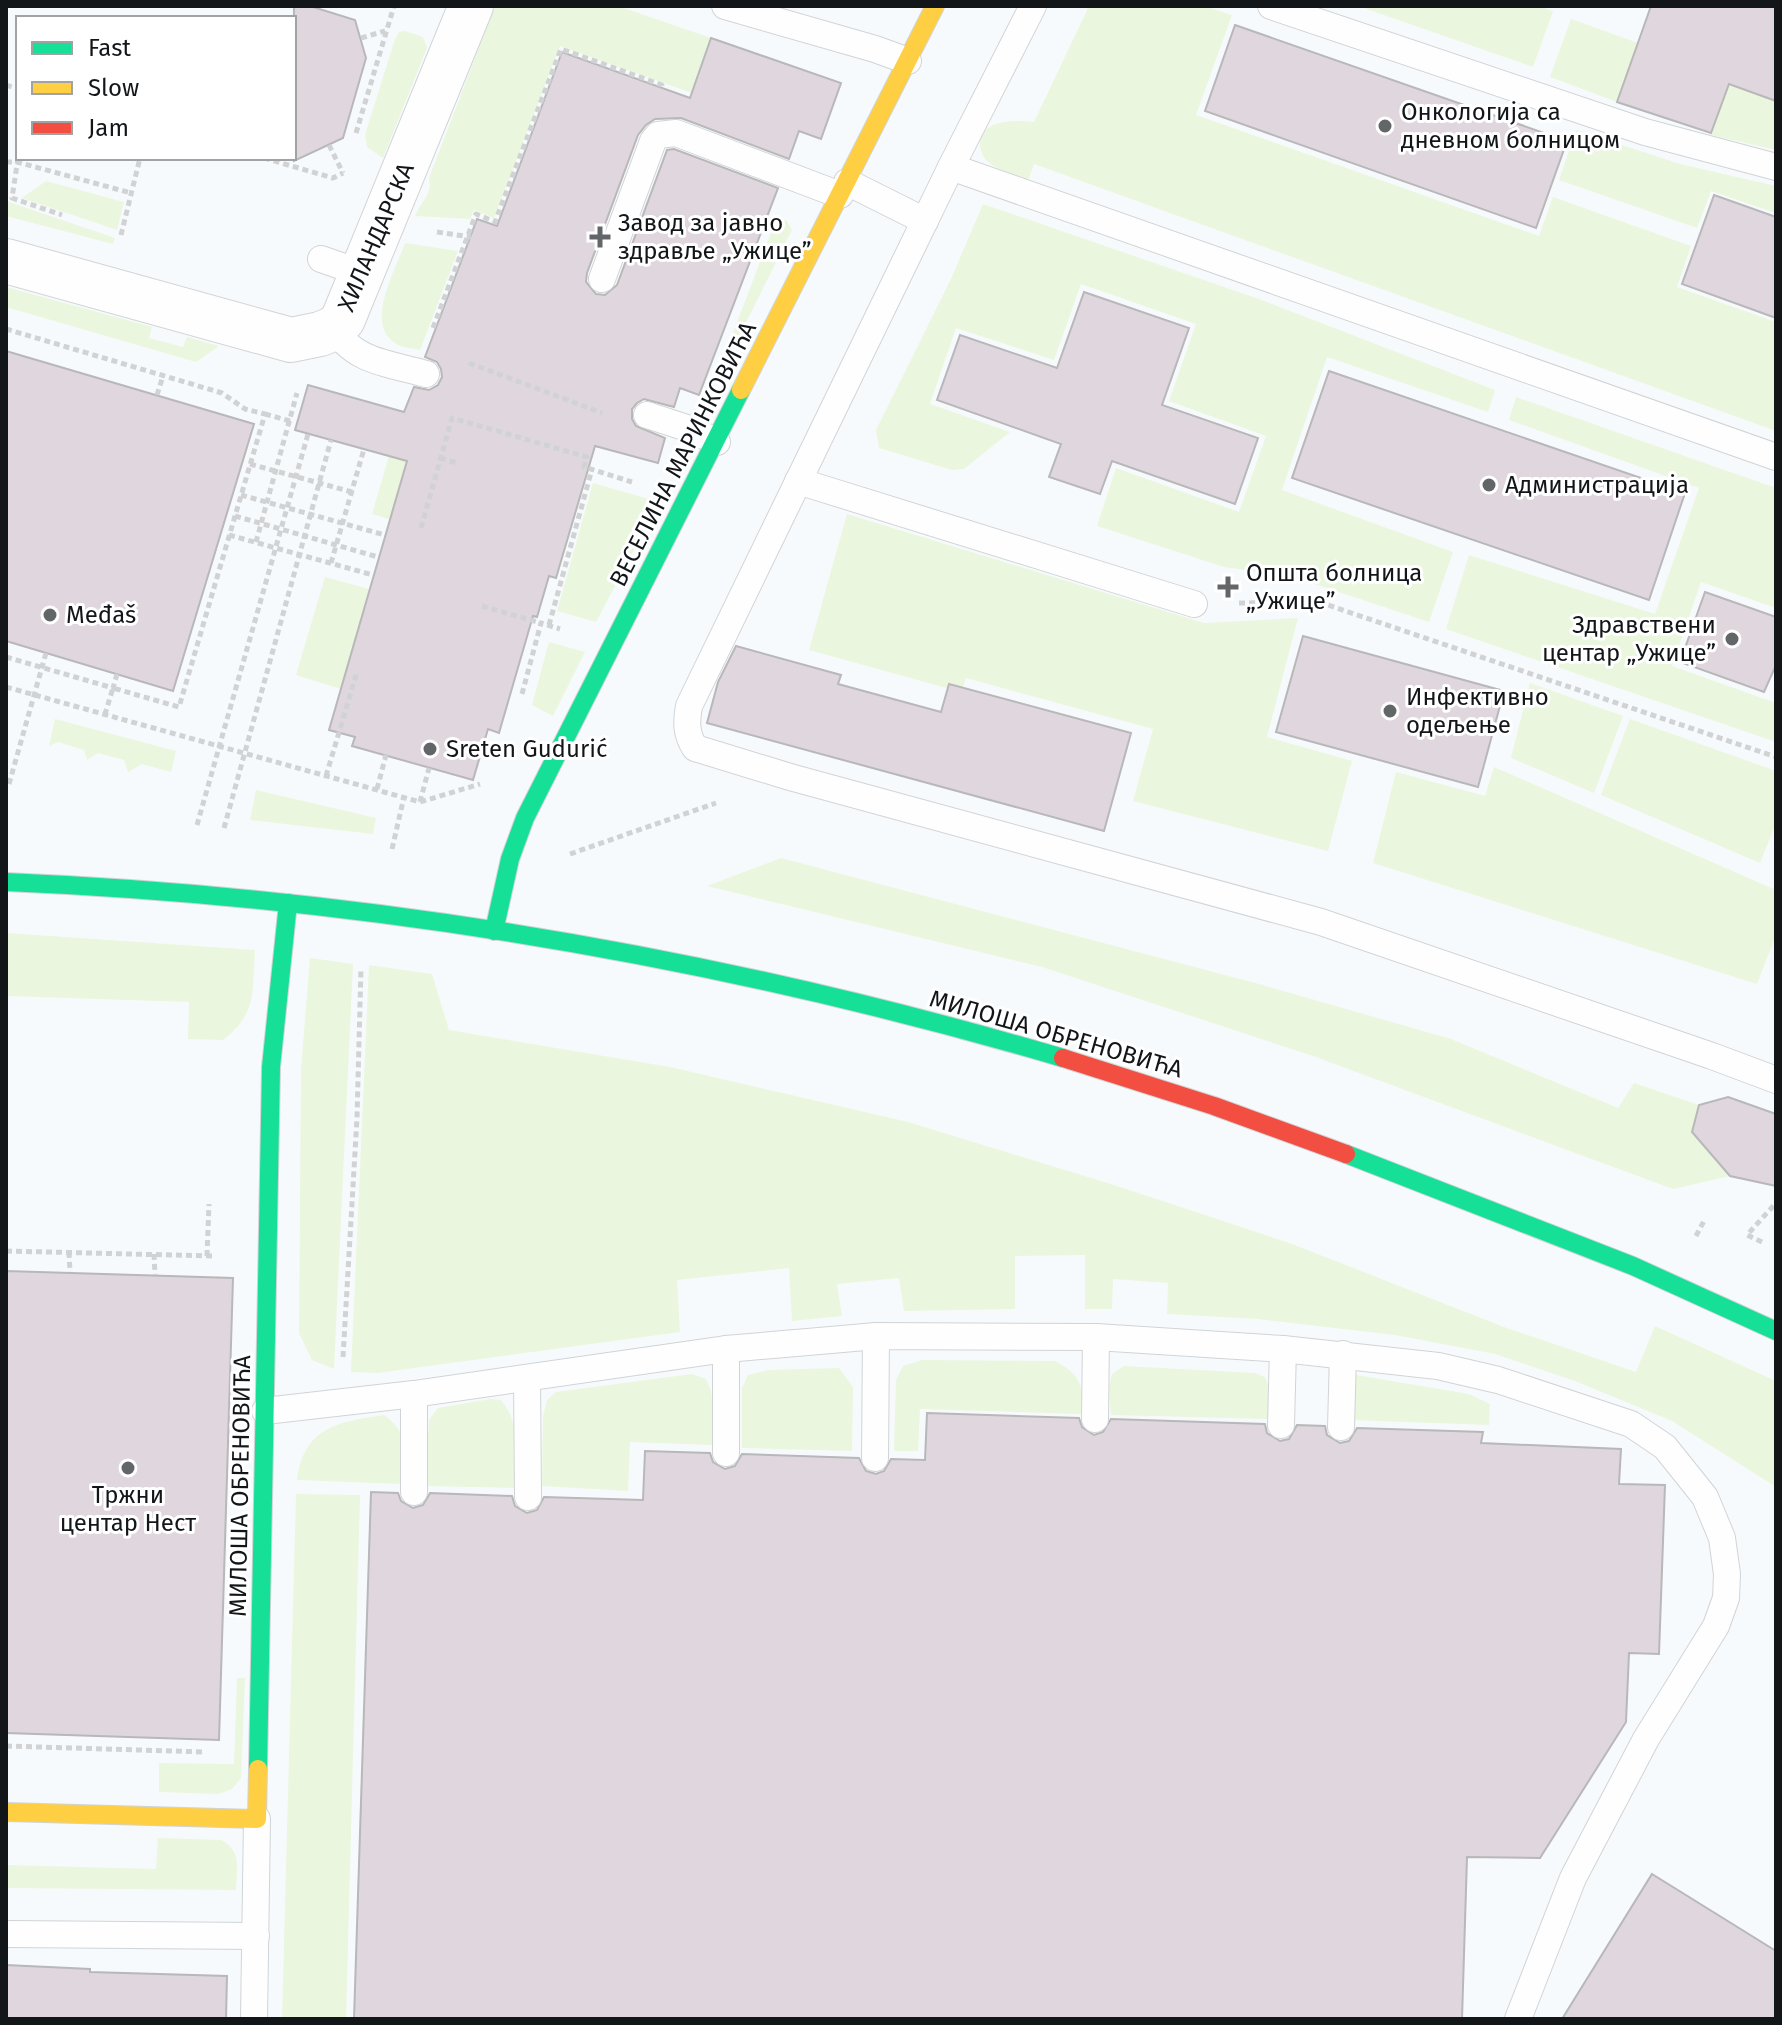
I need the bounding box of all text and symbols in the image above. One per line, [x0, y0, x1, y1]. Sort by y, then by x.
legend [16, 16, 296, 160]
text: Fast [88, 34, 131, 62]
text: Slow [88, 74, 139, 102]
place label: Онкологија са дневном болницом [1401, 98, 1620, 154]
text: Jam [88, 114, 129, 142]
marker: Онкологија са дневном болницом [1376, 117, 1394, 135]
street label: ХИЛАНДАРСКА [332, 158, 420, 316]
place label: Завод за јавно здравље „Ужице” [618, 209, 812, 265]
marker: Завод за јавно здравље „Ужице” [589, 226, 611, 248]
street label: ВЕСЕЛИНА МАРИНКОВИЋА [604, 317, 762, 591]
place label: Администрација [1505, 471, 1689, 499]
marker: Администрација [1480, 476, 1498, 494]
place label: Општа болница „Ужице” [1246, 559, 1422, 615]
marker: Општа болница „Ужице” [1217, 576, 1239, 598]
place label: Međaš [66, 601, 136, 629]
marker: Međaš [41, 606, 59, 624]
place label: Здравствени центар „Ужице” [1542, 611, 1716, 667]
marker: Здравствени центар „Ужице” [1723, 630, 1741, 648]
place label: Инфективно одељење [1406, 683, 1549, 739]
marker: Инфективно одељење [1381, 702, 1399, 720]
place label: Sreten Gudurić [446, 735, 607, 763]
marker: Sreten Gudurić [421, 740, 439, 758]
street label: МИЛОША ОБРЕНОВИЋА [926, 984, 1186, 1084]
street label: МИЛОША ОБРЕНОВИЋА [224, 1355, 256, 1617]
marker: Тржни центар Нест [119, 1459, 137, 1477]
place label: Тржни центар Нест [60, 1481, 196, 1537]

